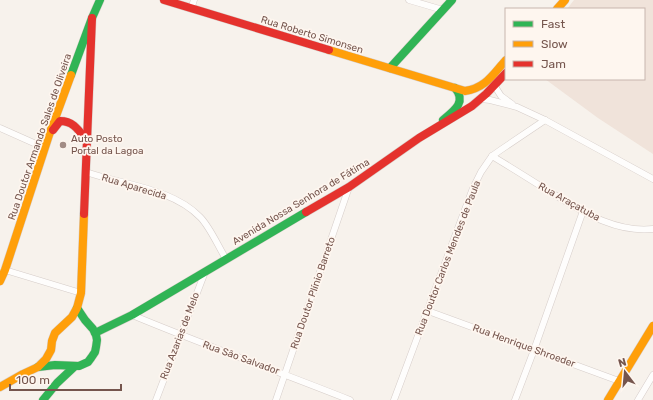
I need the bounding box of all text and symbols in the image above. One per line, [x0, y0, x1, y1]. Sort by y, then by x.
legend [505, 8, 645, 80]
street label: Rua Roberto Simonsen [259, 14, 365, 56]
text: Fast [541, 17, 565, 31]
text: Slow [541, 37, 568, 51]
street label: Rua Doutor Armando Sales de Oliveira [6, 52, 74, 222]
text: Jam [541, 57, 566, 71]
place label: Auto Posto Portal da Lagoa [71, 133, 144, 157]
marker: Auto Posto Portal da Lagoa [58, 140, 68, 150]
street label: Avenida Nossa Senhora de Fátima [230, 156, 372, 248]
street label: Rua Aparecida [100, 171, 168, 203]
street label: Rua Doutor Carlos Mendes de Paula [413, 179, 483, 337]
street label: Rua Araçatuba [536, 180, 602, 224]
street label: Rua Doutor Plínio Barreto [288, 235, 338, 351]
street label: Rua Azarias de Melo [158, 290, 202, 381]
street label: Rua Henrique Shroeder [471, 322, 577, 370]
street label: Rua São Salvador [201, 339, 281, 378]
north arrow [605, 352, 645, 392]
text: N [617, 356, 628, 370]
scale bar [10, 366, 121, 392]
text: 100 m [16, 373, 50, 387]

